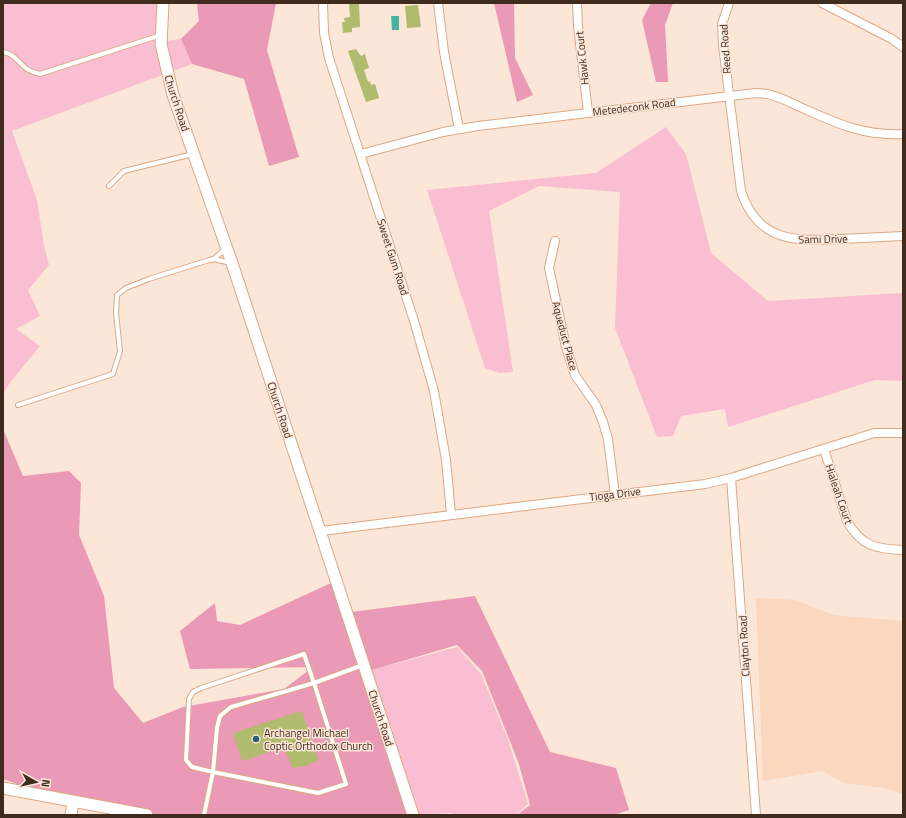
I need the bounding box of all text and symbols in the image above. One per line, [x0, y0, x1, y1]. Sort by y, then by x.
street label: Reed Road [715, 23, 735, 74]
street label: Hawk Court [571, 30, 593, 86]
street label: Church Road [160, 73, 194, 133]
street label: Metedeconk Road [592, 94, 677, 120]
street label: Sweet Gum Road [373, 217, 413, 297]
street label: Sami Drive [798, 231, 848, 247]
street label: Aqueduct Place [548, 300, 582, 373]
street label: Church Road [263, 380, 297, 440]
street label: Hialeah Court [821, 462, 857, 526]
street label: Tioga Drive [588, 483, 642, 505]
street label: Clayton Road [734, 615, 754, 677]
street label: Church Road [364, 688, 398, 748]
place label: Archangel Michael Coptic Orthodox Church [264, 725, 373, 754]
marker: Archangel Michael Coptic Orthodox Church [251, 734, 261, 744]
north arrow [16, 762, 56, 802]
text: N [37, 779, 54, 788]

